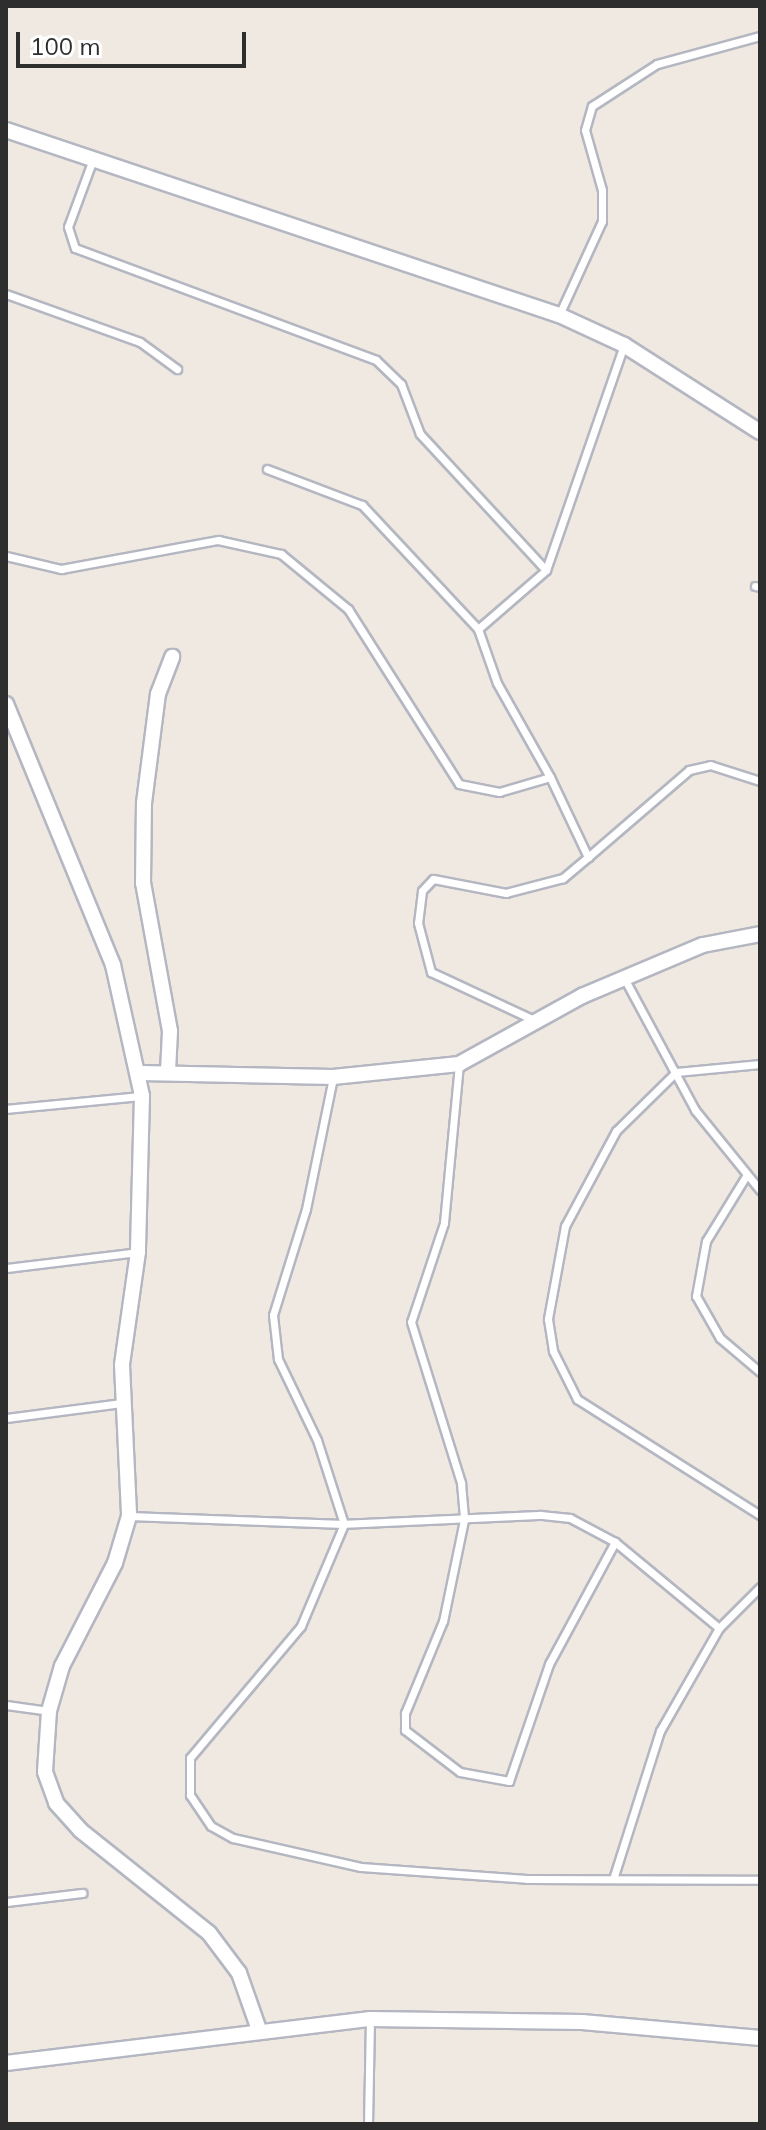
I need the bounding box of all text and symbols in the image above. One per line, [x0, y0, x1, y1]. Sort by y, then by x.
scale bar [20, 16, 250, 66]
text: 100 m [30, 31, 101, 61]

